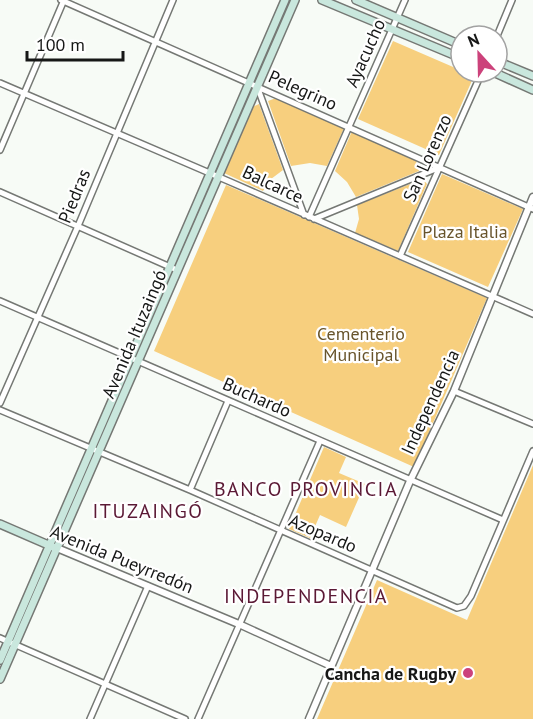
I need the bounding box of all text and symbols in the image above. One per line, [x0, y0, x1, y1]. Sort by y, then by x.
street label: Ayacucho [340, 15, 390, 91]
scale bar [27, 24, 123, 62]
north arrow [449, 24, 509, 84]
text: N [465, 29, 482, 51]
text: 100 m [36, 33, 85, 56]
street label: Pelegrino [265, 65, 341, 115]
street label: San Lorenzo [397, 111, 457, 205]
street label: Balcarce [239, 160, 307, 208]
street label: Piedras [53, 166, 95, 226]
park label: Plaza Italia [422, 220, 508, 243]
street label: Avenida Ituzaingó [97, 266, 171, 402]
park label: Cementerio Municipal [317, 322, 405, 366]
street label: Independencia [396, 346, 464, 458]
street label: Buchardo [219, 372, 295, 422]
district label: BANCO PROVINCIA [214, 476, 398, 502]
district label: ITUZAINGÓ [93, 498, 203, 524]
street label: Azopardo [286, 508, 360, 558]
street label: Avenida Pueyrredón [47, 520, 197, 598]
district label: INDEPENDENCIA [224, 583, 388, 609]
place label: Cancha de Rugby [325, 662, 456, 685]
marker: Cancha de Rugby [461, 666, 475, 680]

